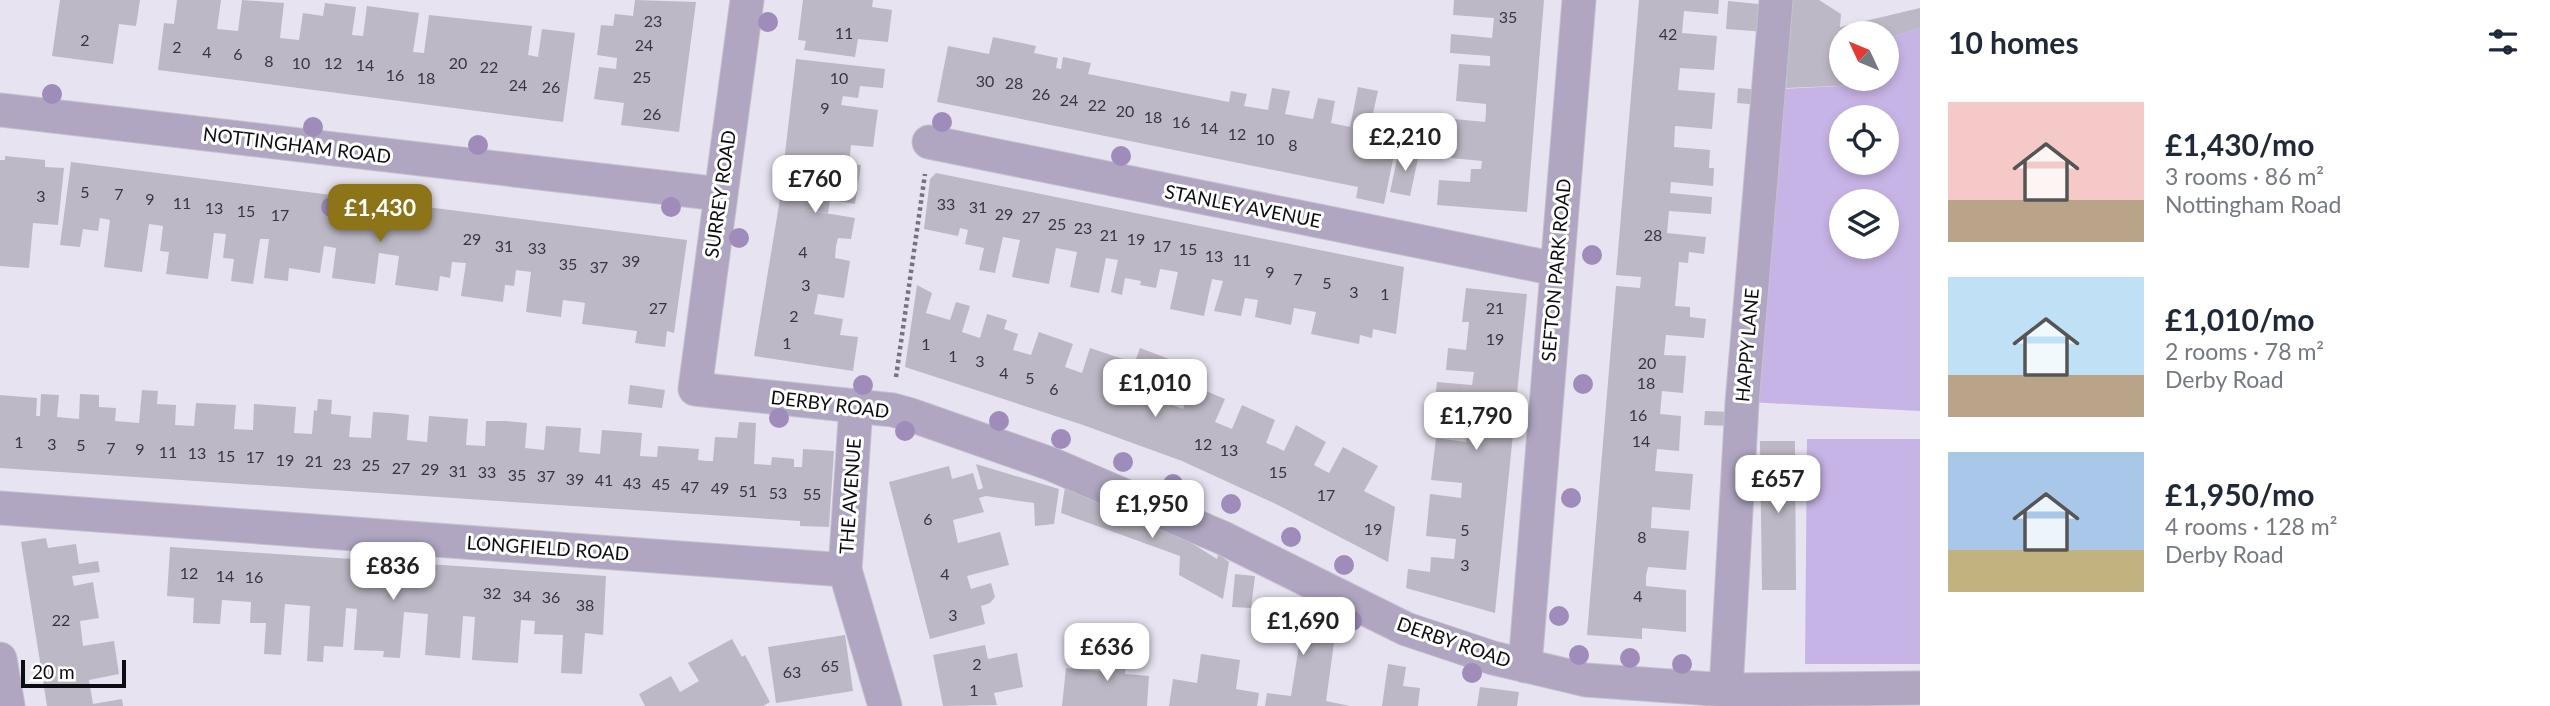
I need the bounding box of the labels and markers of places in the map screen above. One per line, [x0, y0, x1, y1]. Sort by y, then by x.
pin: £2,210 [1348, 114, 1462, 173]
pin: £760 [774, 156, 856, 215]
pin: £1,430 [323, 184, 437, 244]
pin: £1,010 [1098, 360, 1212, 419]
pin: £1,790 [1419, 392, 1533, 452]
pin: £657 [1737, 456, 1819, 515]
pin: £1,950 [1095, 480, 1209, 540]
pin: £836 [352, 542, 434, 602]
pin: £1,690 [1246, 598, 1360, 657]
pin: £636 [1066, 624, 1148, 683]

